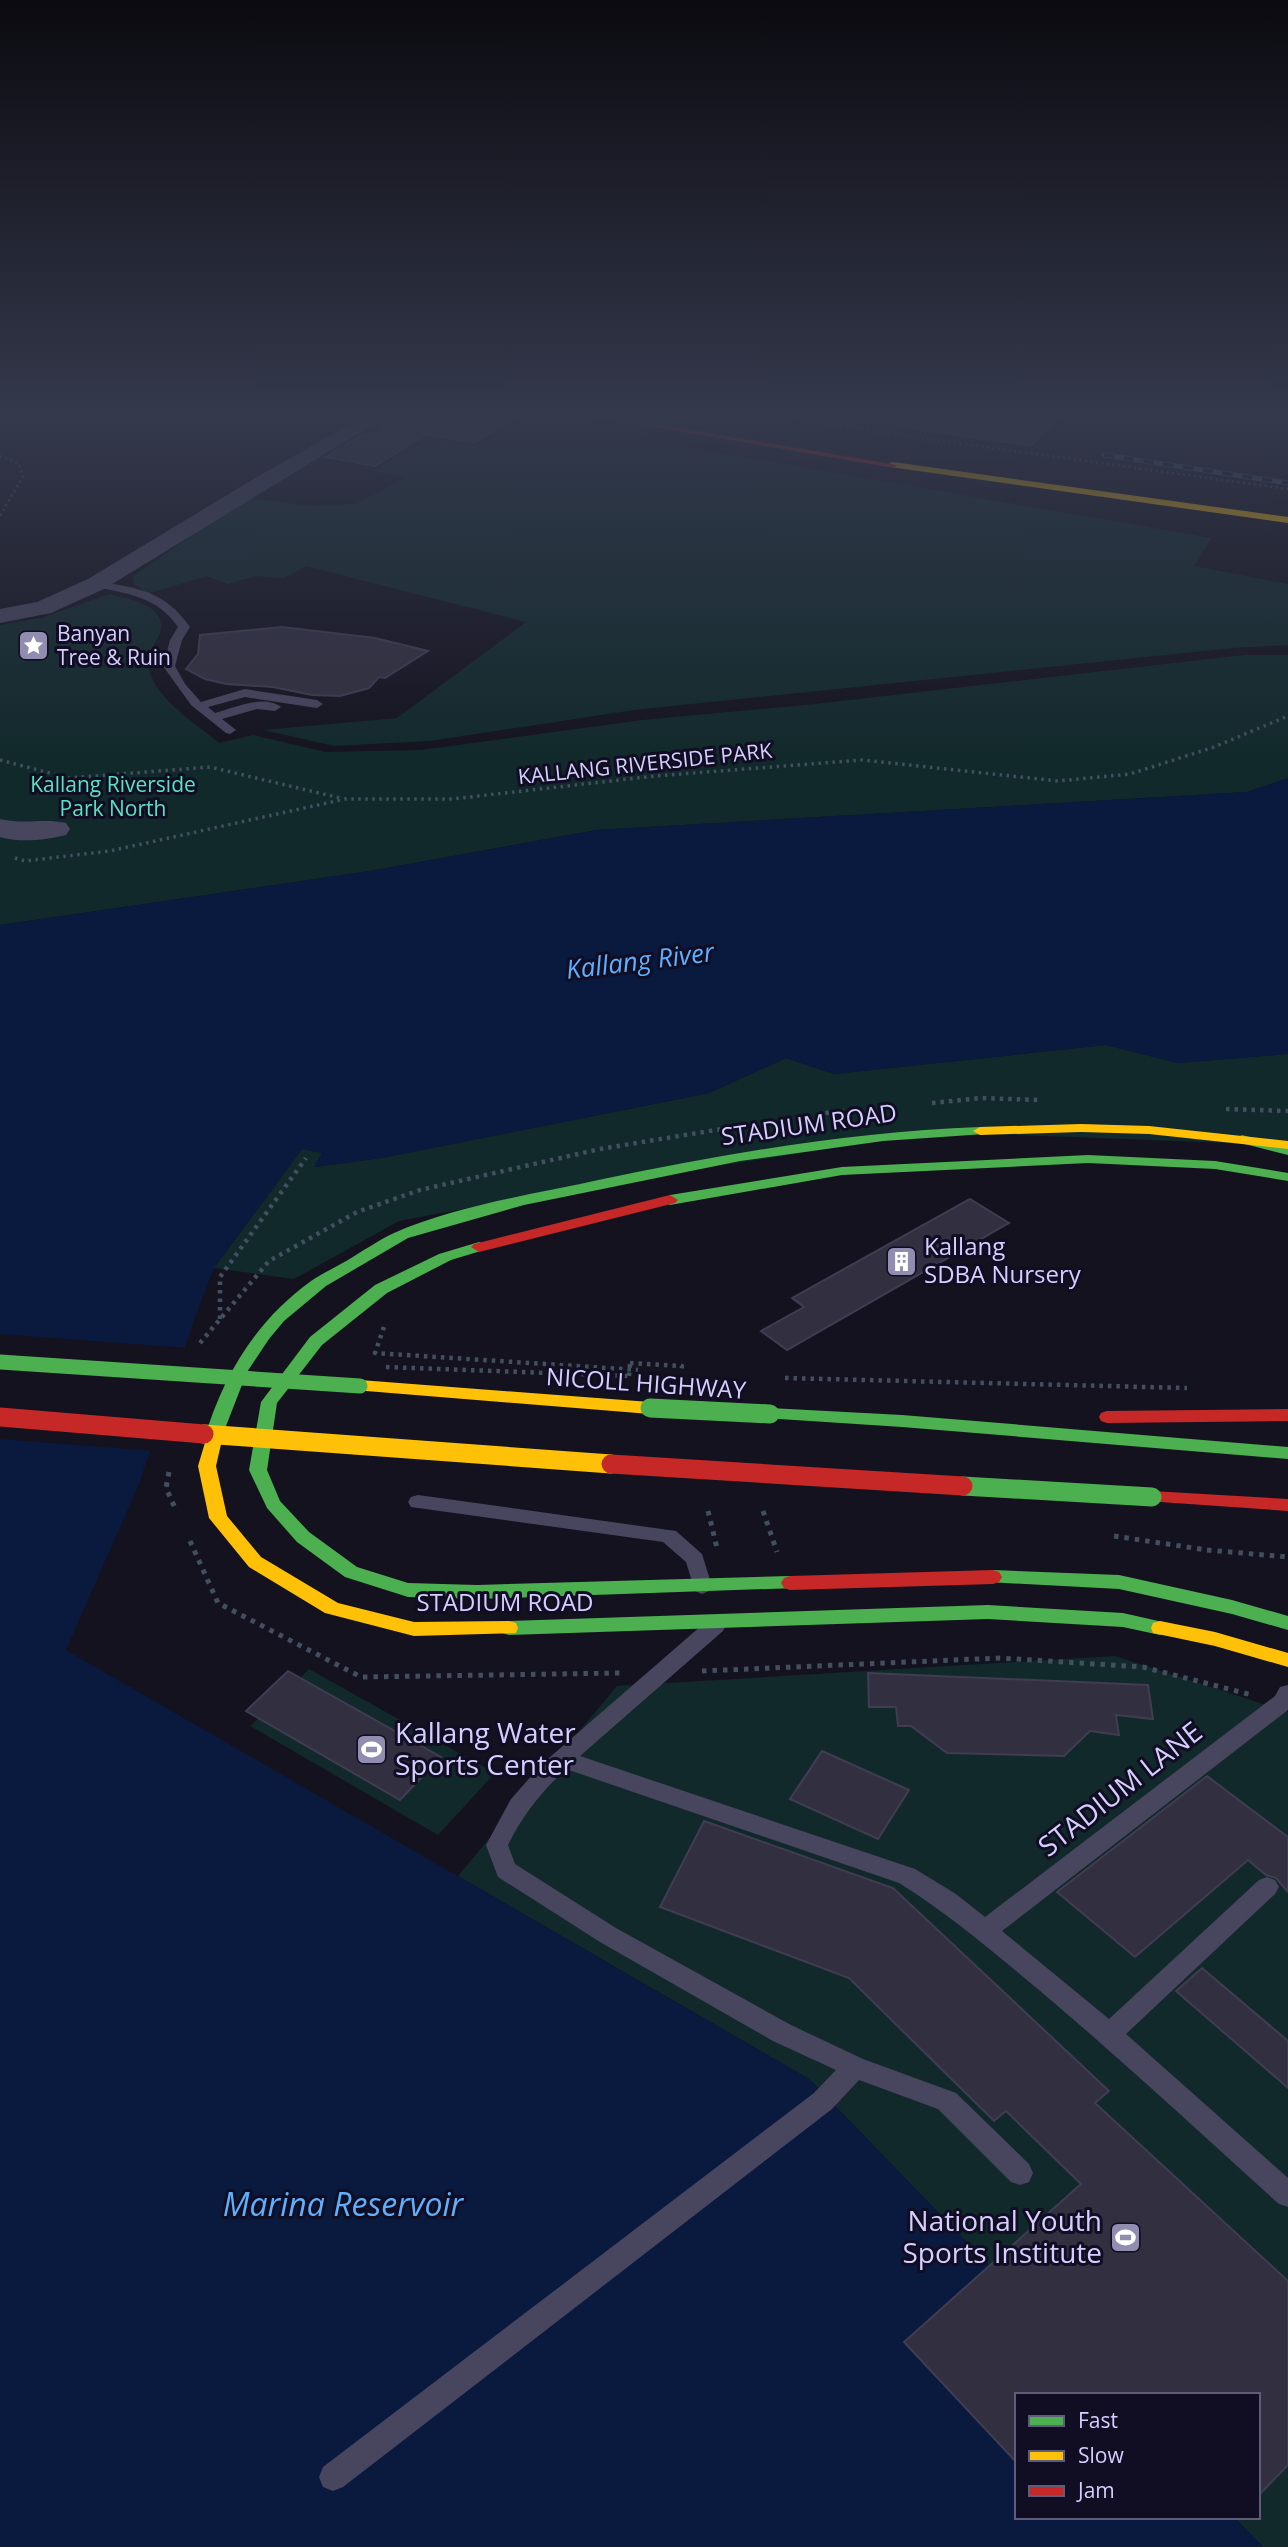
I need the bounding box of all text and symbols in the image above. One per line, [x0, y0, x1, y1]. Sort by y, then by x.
place label: Banyan Tree & Ruin [57, 619, 171, 671]
place icon: Banyan Tree & Ruin [17, 629, 51, 663]
street label: KALLANG RIVERSIDE PARK [516, 736, 773, 790]
park label: Kallang Riverside Park North [30, 770, 196, 822]
water label: Kallang River [564, 933, 718, 987]
street label: STADIUM ROAD [719, 1095, 899, 1152]
place label: Kallang SDBA Nursery [924, 1229, 1082, 1290]
building icon: Kallang SDBA Nursery [884, 1244, 918, 1278]
street label: NICOLL HIGHWAY [545, 1359, 748, 1406]
street label: STADIUM ROAD [416, 1585, 594, 1618]
street label: STADIUM LANE [1029, 1712, 1209, 1864]
place label: Kallang Water Sports Center [395, 1713, 576, 1783]
sports icon: Kallang Water Sports Center [355, 1732, 389, 1766]
water label: Marina Reservoir [223, 2182, 465, 2225]
place label: National Youth Sports Institute [902, 2201, 1102, 2271]
sports icon: National Youth Sports Institute [1108, 2220, 1142, 2254]
legend [1015, 2393, 1260, 2519]
text: Fast [1078, 2406, 1118, 2434]
text: Slow [1078, 2441, 1124, 2469]
text: Jam [1076, 2476, 1115, 2504]

